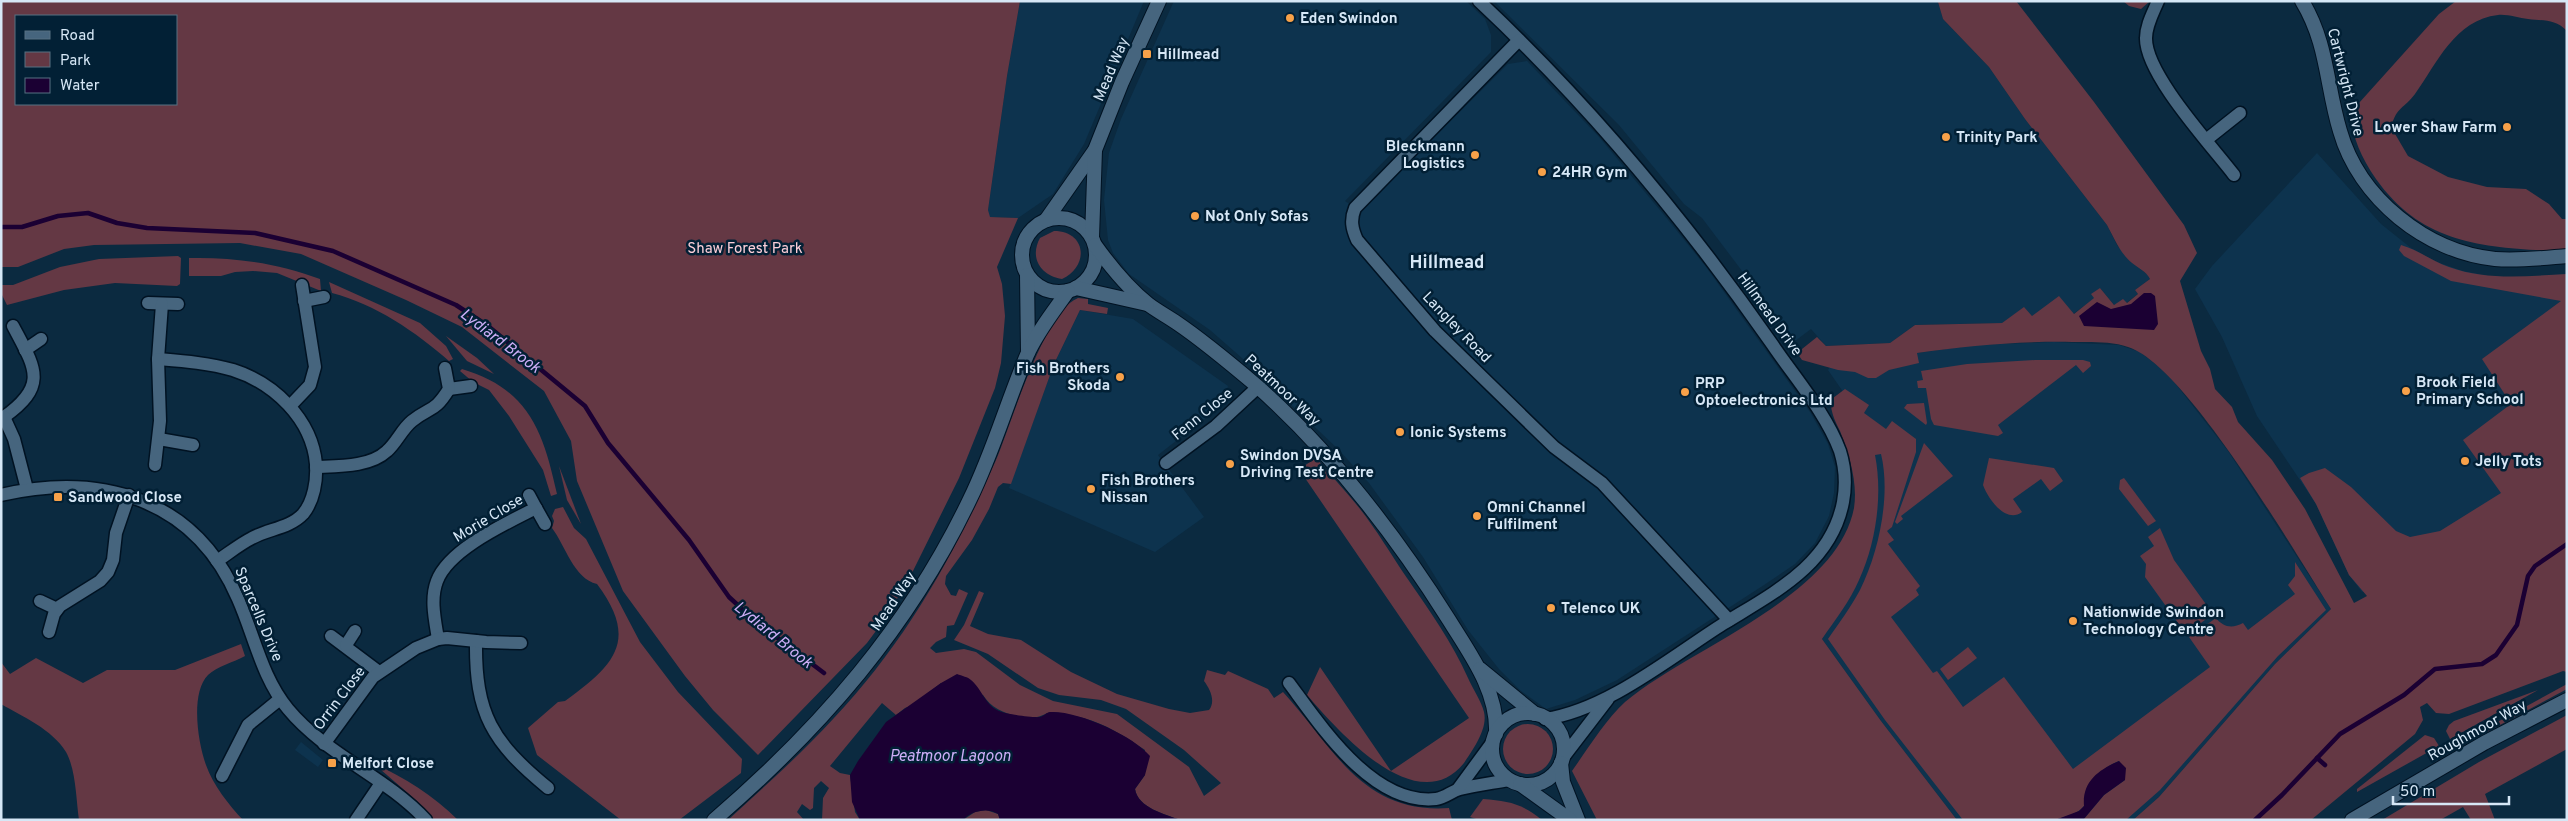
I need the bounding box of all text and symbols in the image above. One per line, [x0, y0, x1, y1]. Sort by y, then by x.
place label: Eden Swindon [1300, 10, 1398, 29]
marker: Eden Swindon [1284, 12, 1296, 24]
legend [15, 15, 178, 105]
street label: Cartwright Drive [2322, 26, 2367, 138]
text: Road [60, 27, 95, 46]
street label: Mead Way [1090, 35, 1134, 105]
place label: Hillmead [1157, 46, 1219, 65]
marker: Hillmead [1141, 48, 1153, 60]
text: Park [60, 52, 91, 71]
text: Water [60, 77, 100, 96]
place label: Lower Shaw Farm [2374, 119, 2497, 138]
marker: Lower Shaw Farm [2501, 121, 2513, 133]
place label: Trinity Park [1956, 129, 2038, 148]
marker: Trinity Park [1940, 131, 1952, 143]
place label: Bleckmann Logistics [1386, 138, 1465, 174]
marker: Bleckmann Logistics [1469, 149, 1481, 161]
place label: 24HR Gym [1552, 164, 1627, 183]
marker: 24HR Gym [1536, 166, 1548, 178]
place label: Not Only Sofas [1205, 208, 1309, 227]
marker: Not Only Sofas [1189, 210, 1201, 222]
park label: Shaw Forest Park [687, 240, 803, 259]
district label: Hillmead [1410, 252, 1484, 275]
street label: Hillmead Drive [1732, 269, 1805, 360]
street label: Langley Road [1417, 289, 1495, 368]
water label: Lydiard Brook [456, 305, 545, 379]
street label: Peatmoor Way [1240, 351, 1324, 431]
place label: Fish Brothers Skoda [1016, 360, 1110, 396]
marker: Fish Brothers Skoda [1114, 371, 1126, 383]
place label: Brook Field Primary School [2416, 374, 2524, 410]
place label: PRP Optoelectronics Ltd [1695, 375, 1833, 411]
street label: Fenn Close [1169, 385, 1237, 445]
marker: Brook Field Primary School [2400, 385, 2412, 397]
marker: PRP Optoelectronics Ltd [1679, 386, 1691, 398]
place label: Ionic Systems [1410, 424, 1507, 443]
marker: Ionic Systems [1394, 426, 1406, 438]
place label: Swindon DVSA Driving Test Centre [1240, 447, 1374, 483]
place label: Jelly Tots [2475, 453, 2542, 472]
marker: Jelly Tots [2459, 455, 2471, 467]
marker: Swindon DVSA Driving Test Centre [1224, 458, 1236, 470]
place label: Fish Brothers Nissan [1101, 472, 1195, 508]
marker: Fish Brothers Nissan [1085, 483, 1097, 495]
place label: Sandwood Close [68, 489, 182, 508]
marker: Sandwood Close [52, 491, 64, 503]
street label: Morie Close [450, 491, 527, 548]
place label: Omni Channel Fulfilment [1487, 499, 1586, 535]
marker: Omni Channel Fulfilment [1471, 510, 1483, 522]
street label: Sparcells Drive [229, 564, 286, 665]
street label: Mead Way [867, 568, 921, 635]
water label: Lydiard Brook [729, 598, 817, 674]
place label: Telenco UK [1561, 600, 1641, 619]
marker: Telenco UK [1545, 602, 1557, 614]
place label: Nationwide Swindon Technology Centre [2083, 604, 2224, 640]
marker: Nationwide Swindon Technology Centre [2067, 615, 2079, 627]
street label: Orrin Close [310, 663, 370, 735]
street label: Roughmoor Way [2425, 696, 2531, 766]
water label: Peatmoor Lagoon [889, 747, 1011, 767]
place label: Melfort Close [342, 755, 434, 774]
marker: Melfort Close [326, 757, 338, 769]
scale bar [2393, 774, 2509, 806]
text: 50 m [2400, 783, 2435, 802]

